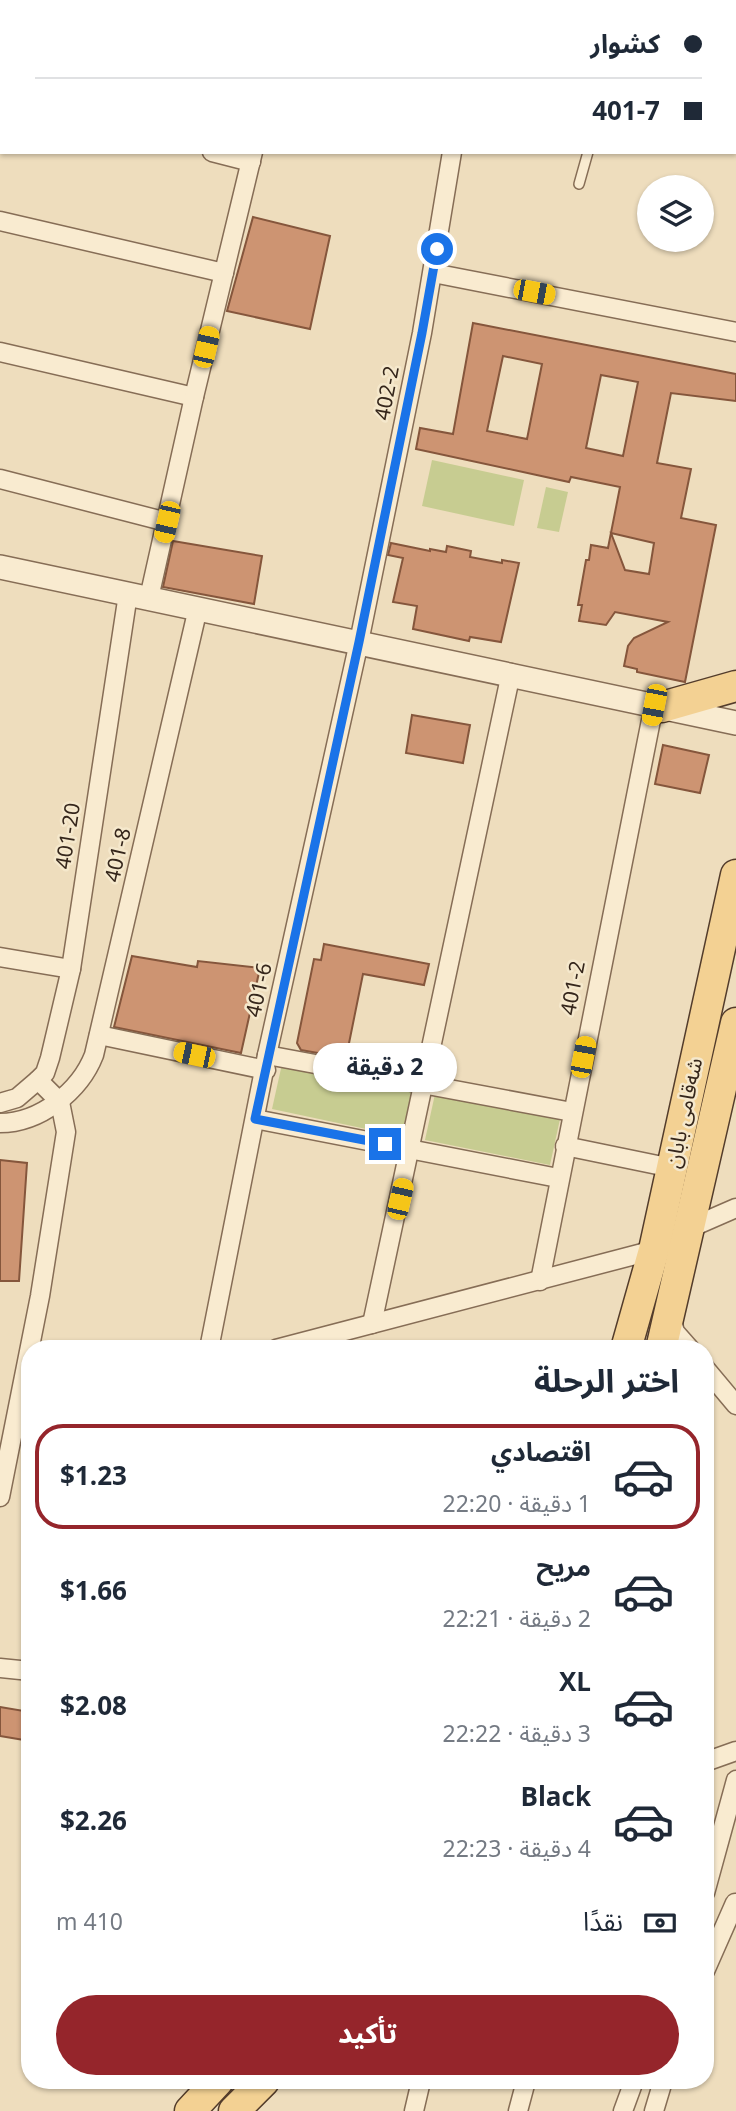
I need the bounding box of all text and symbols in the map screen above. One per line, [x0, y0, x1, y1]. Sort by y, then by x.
text: كشوار [590, 17, 660, 72]
text: 401-7 [592, 84, 660, 139]
map controls [637, 175, 714, 252]
button: layers [637, 175, 714, 252]
route start [421, 233, 453, 265]
car [512, 278, 557, 306]
car [192, 324, 221, 370]
street label: 402-2 [360, 362, 414, 424]
car [153, 499, 182, 545]
car [640, 682, 669, 728]
street label: 401-20 [41, 800, 95, 872]
street label: 401-8 [90, 823, 146, 887]
street label: 401-2 [546, 957, 600, 1019]
street label: 401-6 [231, 958, 287, 1022]
car [569, 1034, 598, 1080]
car [172, 1040, 217, 1070]
callout: 2 دقيقة [313, 1042, 457, 1092]
text: 2 دقيقة [346, 1043, 424, 1092]
street label: شەقامی بابان [651, 1054, 717, 1172]
route end [369, 1128, 401, 1160]
car [386, 1176, 415, 1222]
text: اختر الرحلة [534, 1348, 679, 1416]
text: اقتصادي [491, 1425, 591, 1480]
icon: car [612, 1445, 675, 1508]
text: $1.23 [60, 1449, 127, 1504]
text: 1 دقيقة · 22:20 [443, 1480, 591, 1529]
text: مريح [536, 1540, 591, 1595]
icon: car [612, 1560, 675, 1623]
text: $1.66 [60, 1564, 127, 1619]
text: 2 دقيقة · 22:21 [443, 1595, 591, 1644]
text: XL [559, 1655, 591, 1710]
icon: car [612, 1675, 675, 1738]
text: $2.08 [60, 1679, 127, 1734]
text: 3 دقيقة · 22:22 [443, 1710, 591, 1759]
text: Black [520, 1770, 591, 1825]
icon: car [612, 1790, 675, 1853]
text: $2.26 [60, 1794, 127, 1849]
text: 4 دقيقة · 22:23 [443, 1825, 591, 1874]
text: نقدًا [583, 1895, 623, 1950]
text: 410 m [56, 1898, 123, 1947]
icon: cash [641, 1904, 679, 1942]
button: تأكيد [56, 1995, 679, 2075]

